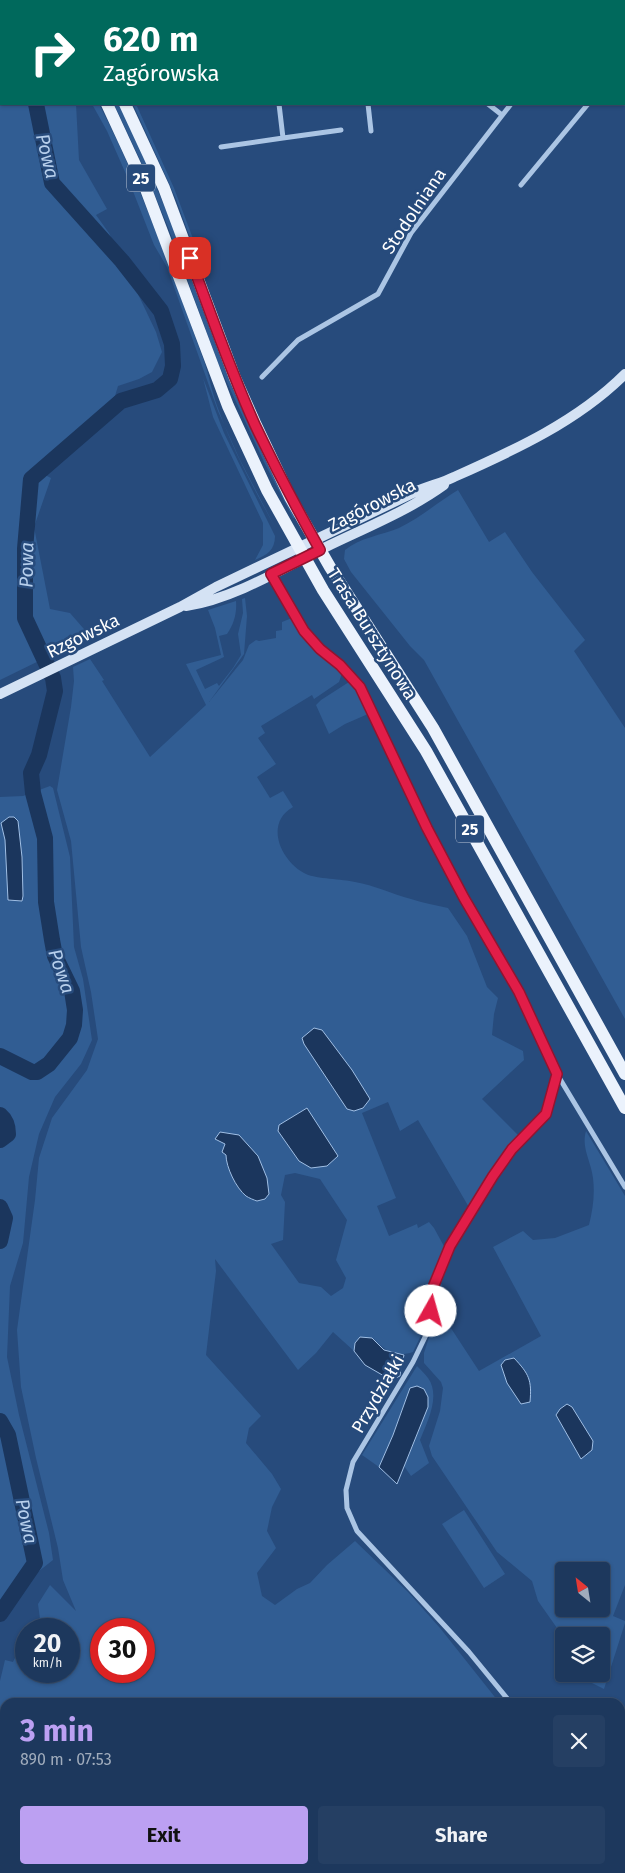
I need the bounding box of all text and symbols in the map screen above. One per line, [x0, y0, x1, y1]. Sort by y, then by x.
text: 620 m [103, 18, 199, 60]
icon: right [20, 20, 85, 85]
text: Zagórowska [103, 60, 219, 87]
water label: Powa [31, 131, 64, 181]
road number: 25 [127, 164, 155, 192]
street label: Stodolniana [377, 164, 451, 258]
pin [169, 237, 211, 279]
icon: arrive [176, 244, 204, 272]
street label: Zagórowska [325, 474, 419, 536]
water label: Powa [15, 542, 38, 588]
street label: Trasa Bursztynowa [323, 564, 421, 704]
street label: Rzgowska [43, 609, 123, 663]
road number: 25 [456, 816, 484, 842]
water label: Powa [43, 946, 80, 996]
position arrow [404, 1284, 456, 1336]
street label: Przydziałki [347, 1351, 409, 1437]
water label: Powa [11, 1496, 43, 1546]
north arrow [555, 1562, 610, 1618]
map controls [555, 1562, 610, 1682]
speed limit sign: 30 [90, 1618, 155, 1683]
button: layers [555, 1627, 610, 1682]
text: 20 [34, 1629, 61, 1659]
text: km/h [33, 1656, 62, 1670]
text: 3 min [20, 1713, 94, 1749]
button: close [553, 1715, 605, 1767]
text: 890 m · 07:53 [20, 1750, 112, 1769]
button: Exit [20, 1806, 308, 1864]
button: Share [318, 1806, 605, 1864]

